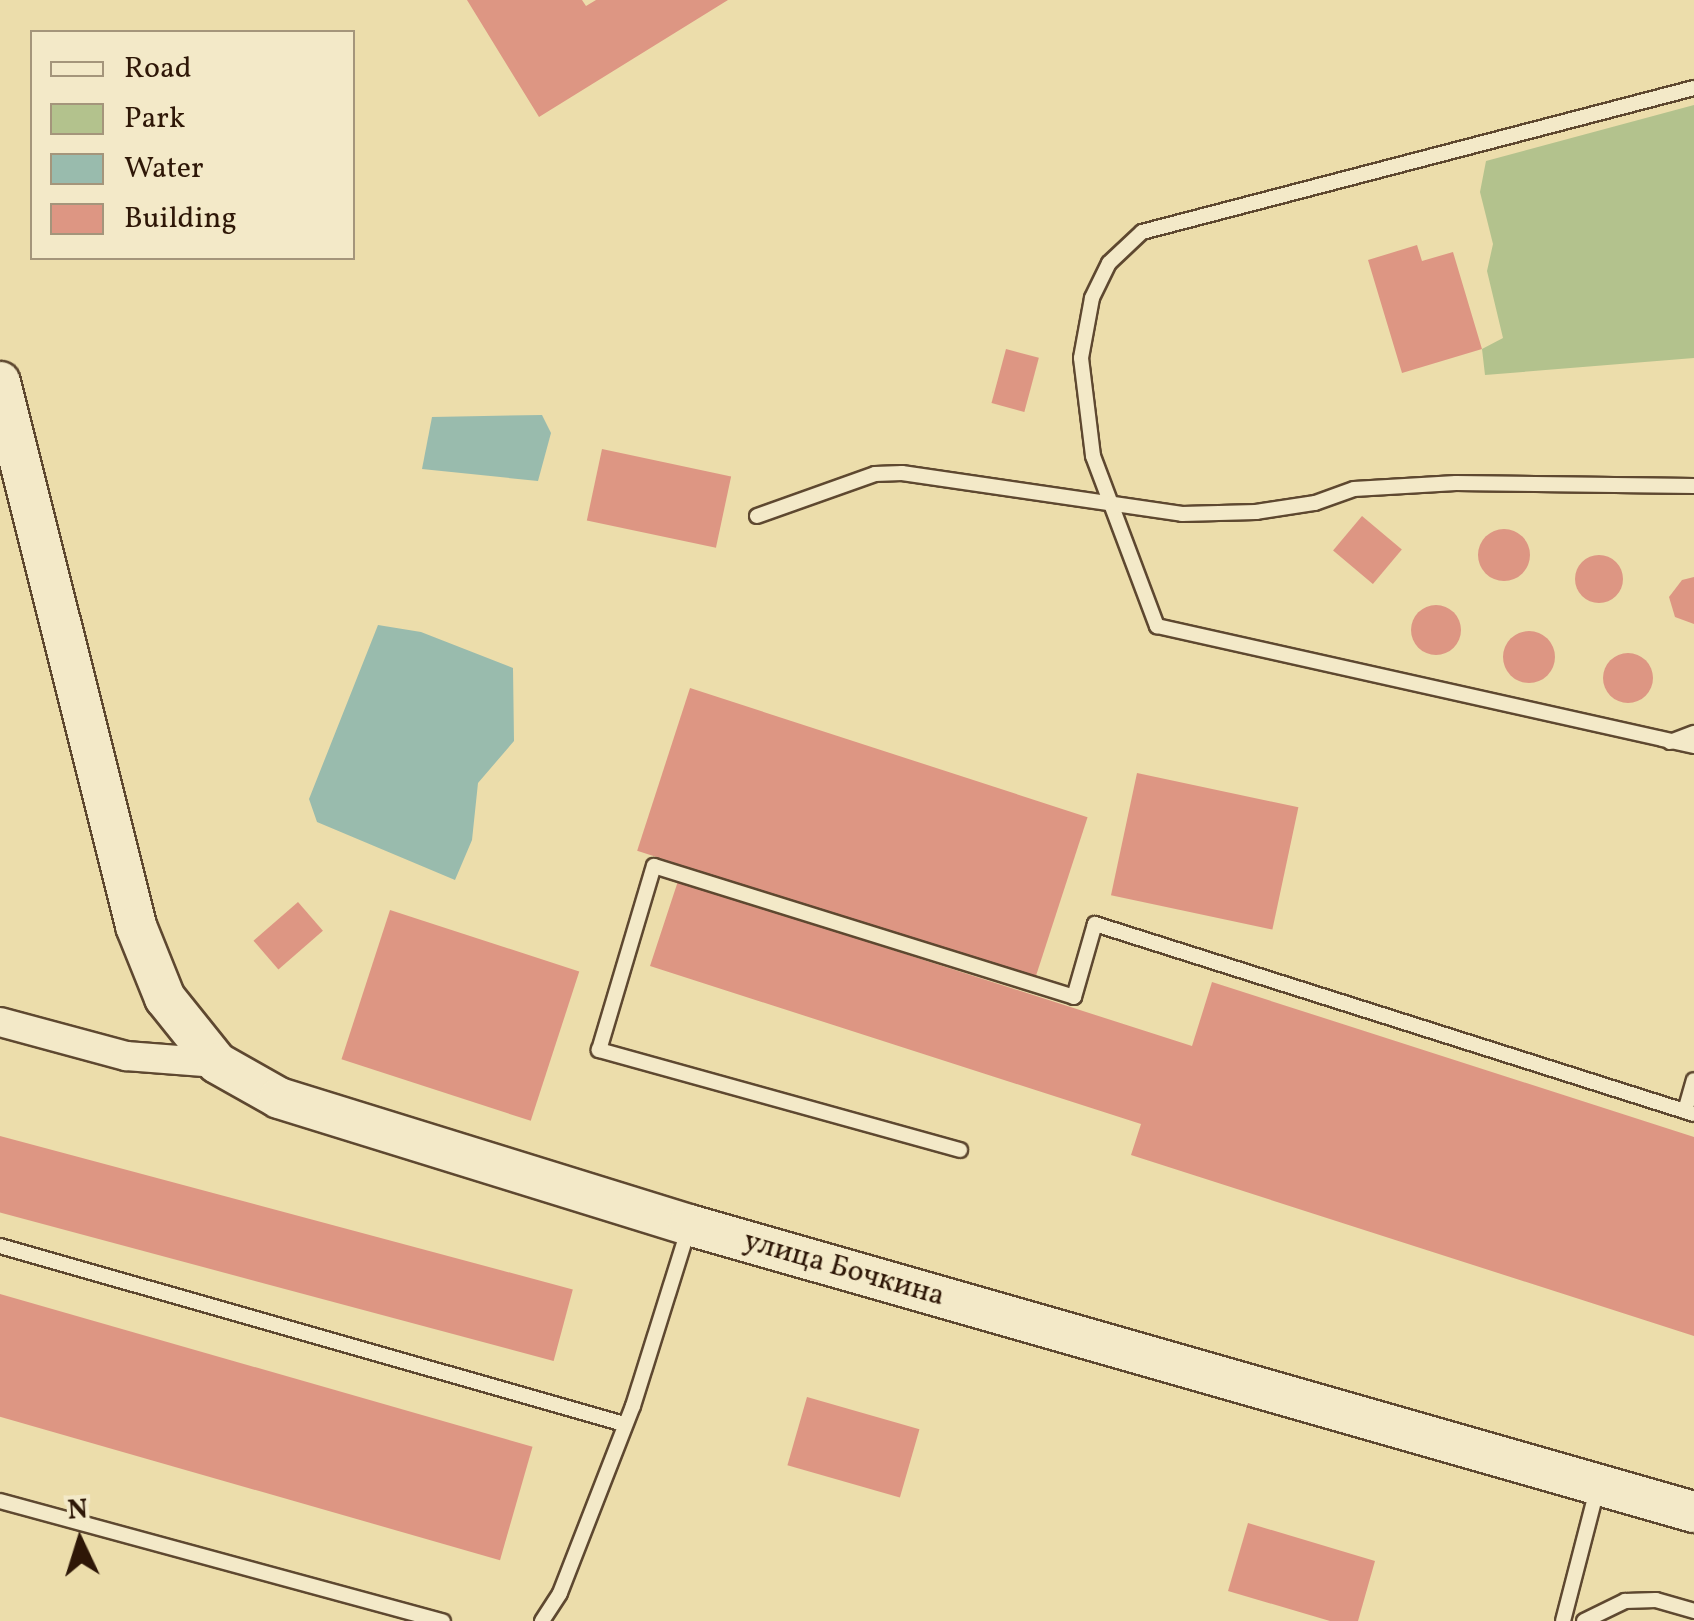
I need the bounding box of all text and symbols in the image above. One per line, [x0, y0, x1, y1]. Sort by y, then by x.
legend [30, 30, 355, 260]
text: Road [124, 48, 192, 90]
text: Park [124, 98, 185, 140]
text: Water [124, 148, 204, 190]
text: Building [124, 198, 237, 240]
street label: улица Бочкина [739, 1223, 949, 1315]
text: N [66, 1490, 89, 1531]
north arrow [30, 1491, 130, 1591]

